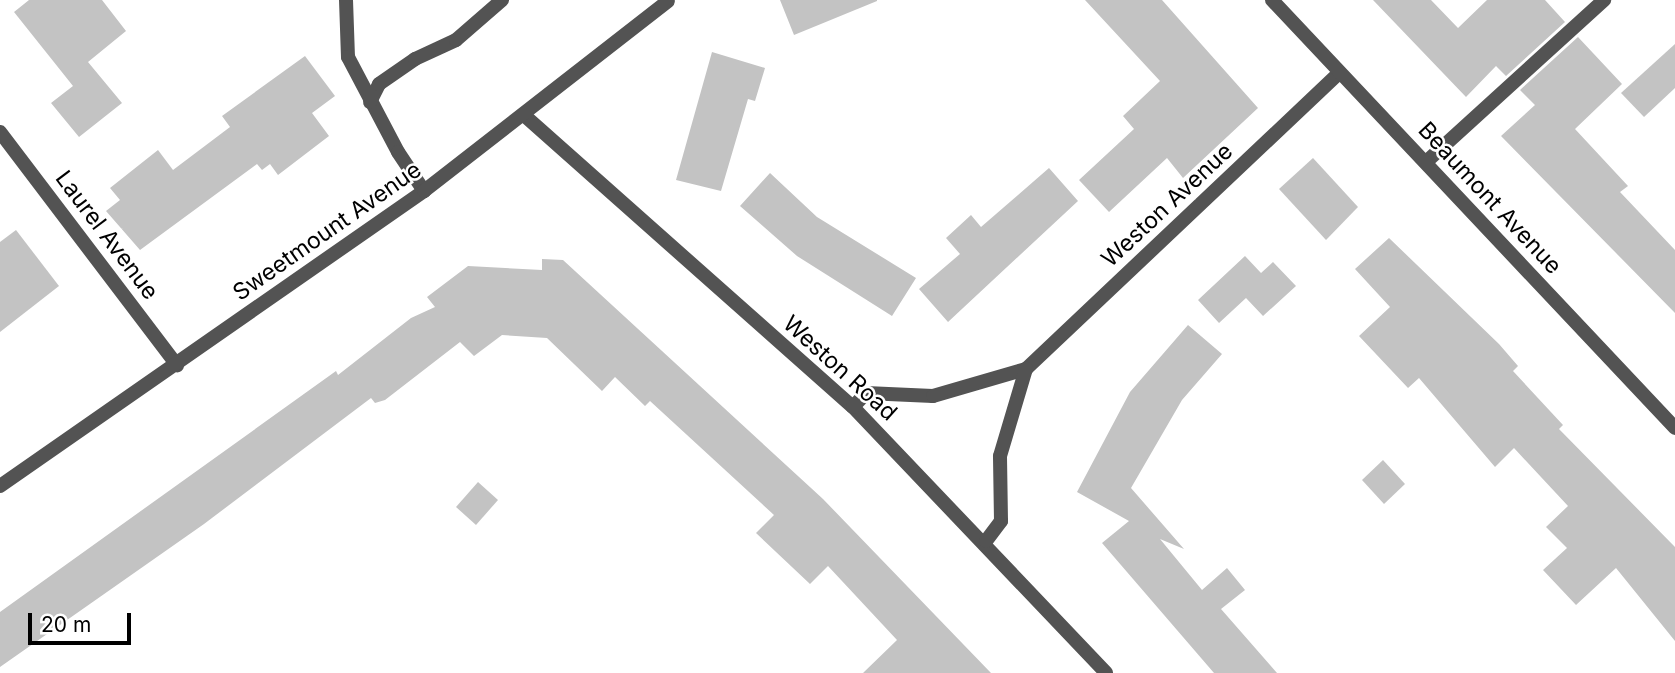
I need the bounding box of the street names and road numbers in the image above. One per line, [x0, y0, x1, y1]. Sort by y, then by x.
street label: Beaumont Avenue [1413, 116, 1567, 280]
street label: Weston Avenue [1096, 137, 1238, 273]
street label: Sweetmount Avenue [228, 156, 426, 306]
street label: Laurel Avenue [50, 165, 164, 305]
street label: Weston Road [777, 310, 903, 426]

